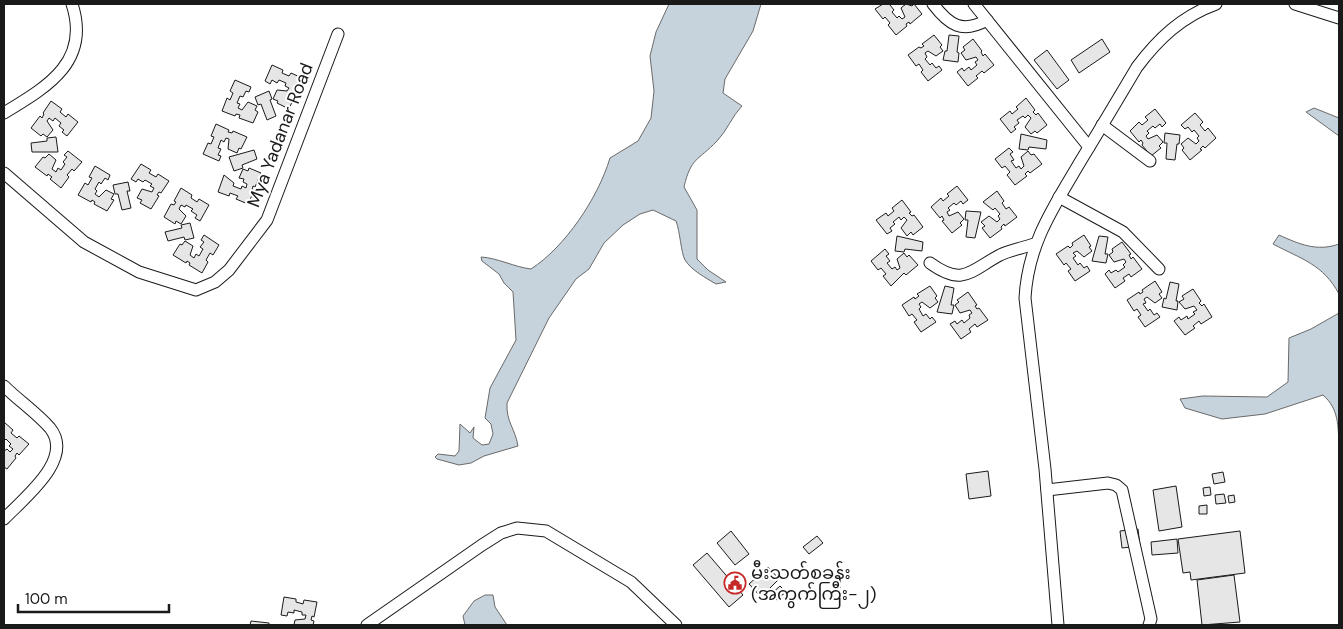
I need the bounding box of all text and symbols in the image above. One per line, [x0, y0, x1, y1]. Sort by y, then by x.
street label: Mya Yadanar Road [241, 59, 319, 211]
place label: မီးသတ်စခန်း (အကွက်ကြီး-၂) [751, 559, 877, 609]
public building icon: မီးသတ်စခန်း (အကွက်ကြီး-၂) [723, 571, 747, 595]
scale bar [18, 582, 169, 614]
text: 100 m [25, 589, 68, 609]

